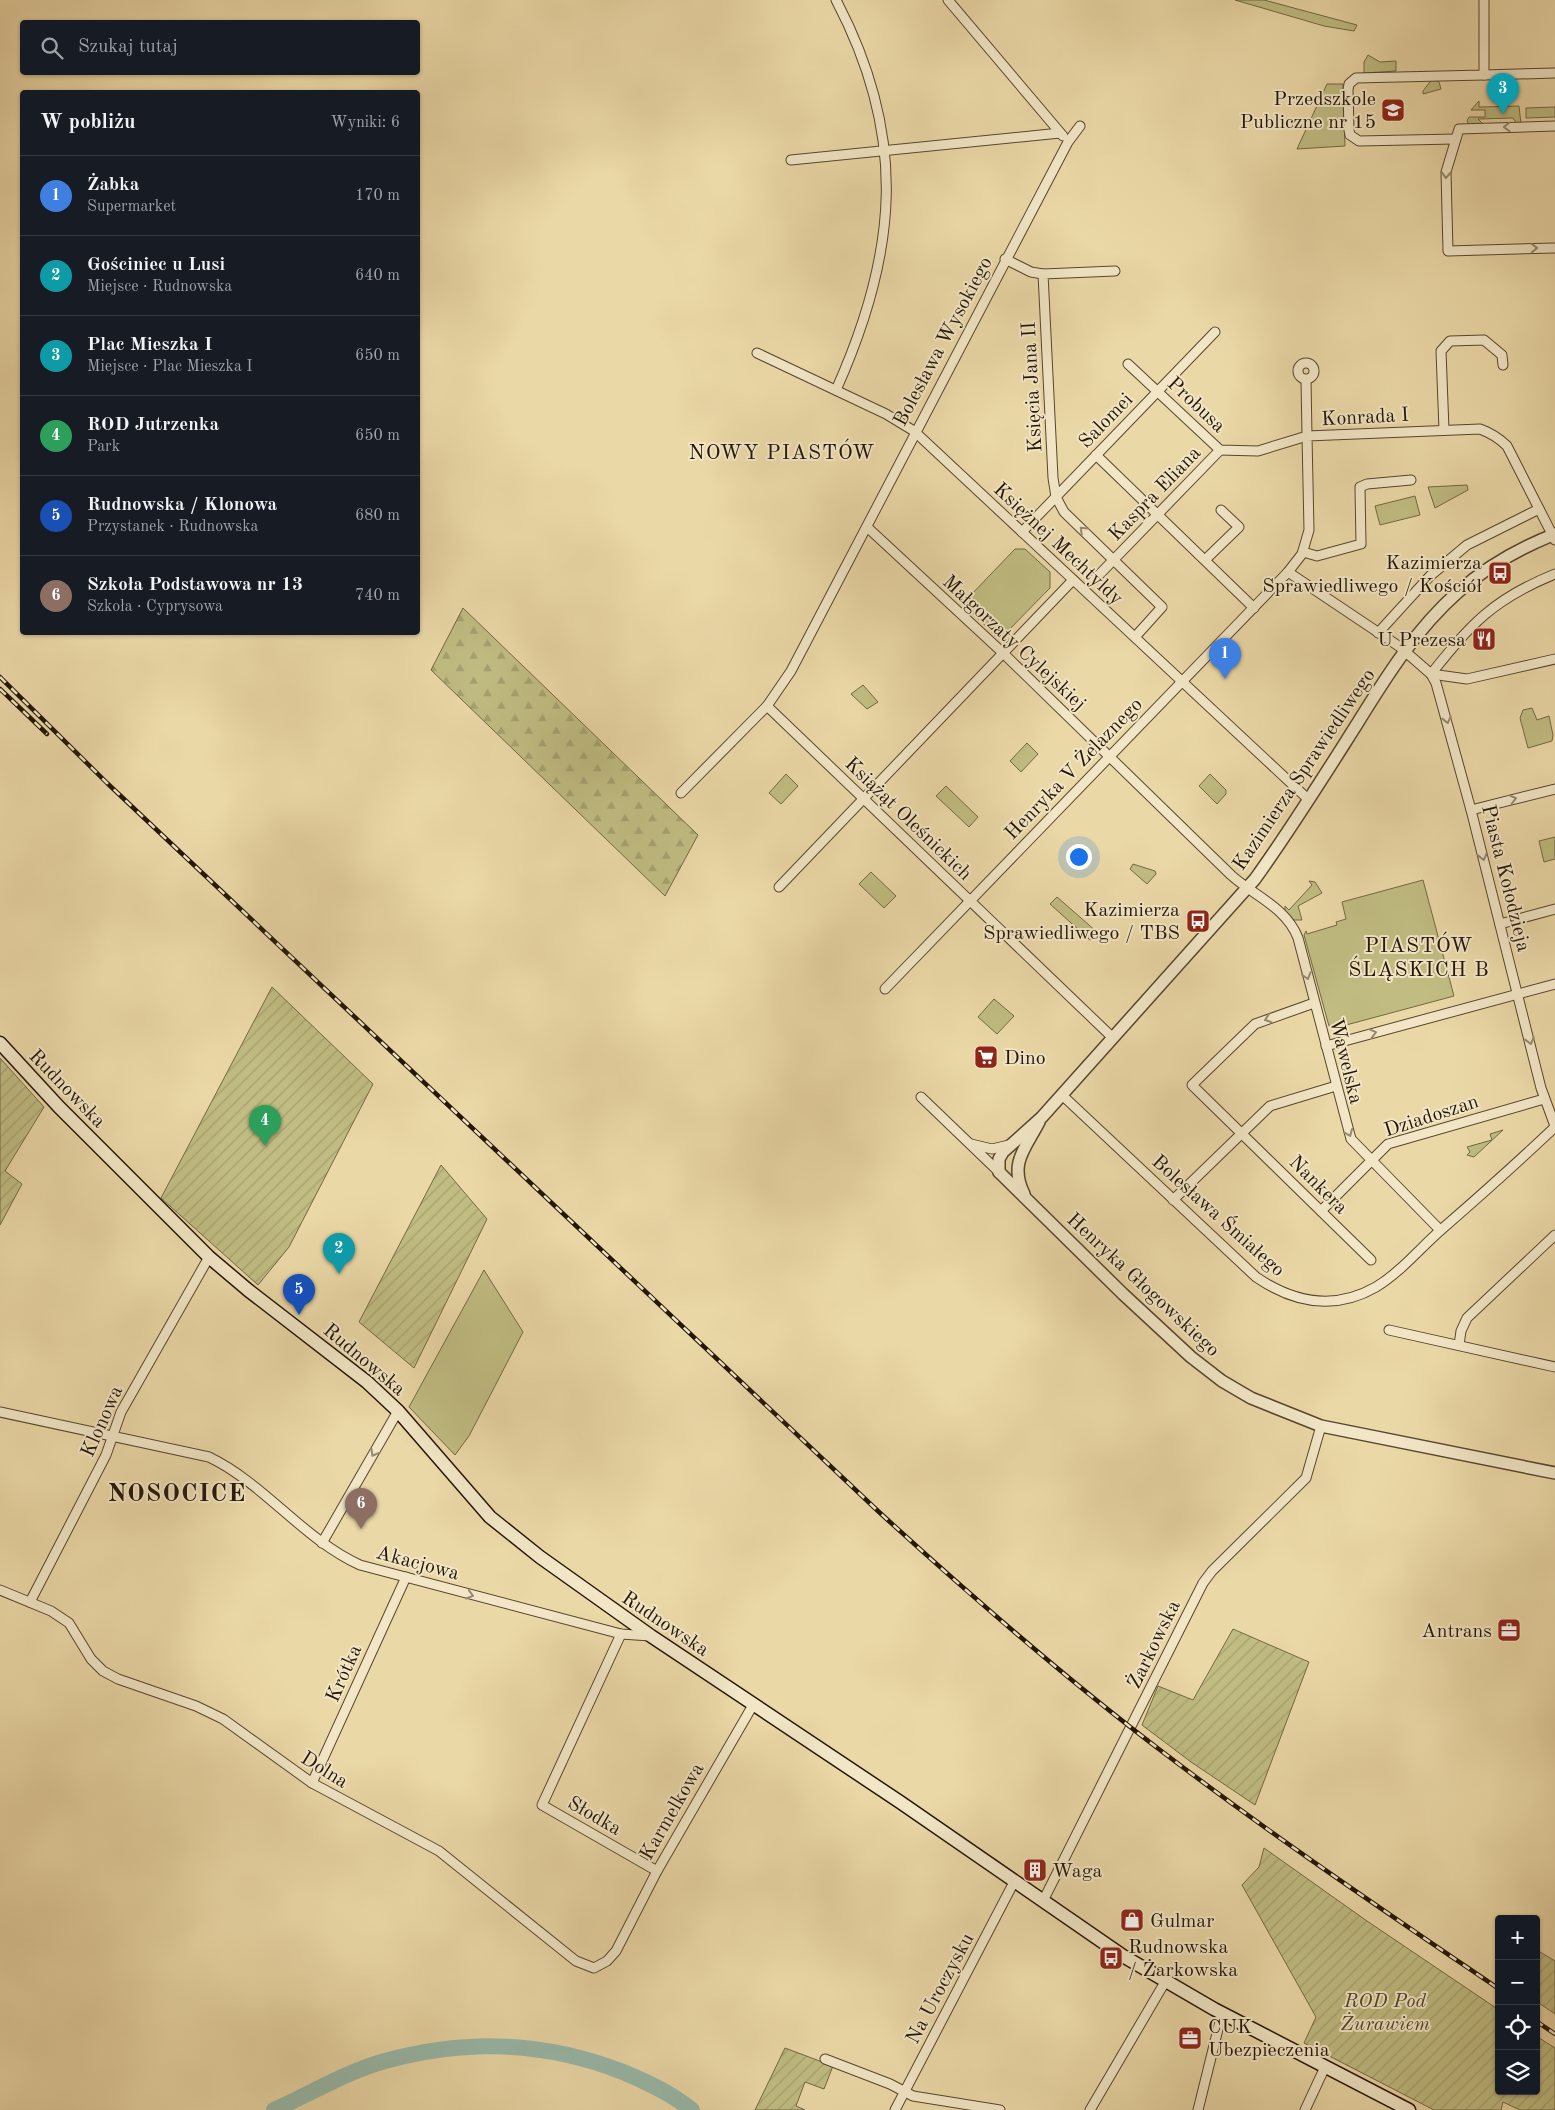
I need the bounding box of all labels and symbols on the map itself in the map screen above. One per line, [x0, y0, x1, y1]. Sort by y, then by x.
pin: 3 [1487, 73, 1519, 114]
place label: Przedszkole Publiczne nr 15 [1240, 90, 1376, 133]
school or university icon: Przedszkole Publiczne nr 15 [1380, 97, 1406, 123]
one-way arrow [1503, 122, 1510, 132]
one-way arrow [1440, 171, 1451, 179]
one-way arrow [1530, 243, 1538, 254]
street label: Bolesława Wysokiego [891, 254, 997, 430]
street label: Księcia Jana II [1020, 321, 1046, 453]
street label: Probusa [1163, 374, 1229, 437]
street label: Salomei [1076, 390, 1137, 453]
street label: Konrada I [1321, 406, 1410, 430]
district label: NOWY PIASTÓW [689, 438, 875, 464]
street label: Kaspra Eliana [1106, 443, 1205, 546]
street label: Księżnej Mechtyldy [989, 480, 1126, 610]
one-way arrow [1080, 527, 1089, 536]
place label: Kazimierza Sprawiedliwego / Kościół [1262, 554, 1482, 597]
bus stop icon: Kazimierza Sprawiedliwego / Kościół [1487, 560, 1513, 586]
street label: Małgorzaty Cylejskiej [938, 572, 1089, 715]
restaurant icon: U Prezesa [1471, 626, 1497, 652]
place label: U Prezesa [1377, 631, 1466, 651]
pin: 1 [1209, 638, 1241, 679]
street label: Kazimierza Sprawiedliwego [1230, 666, 1380, 875]
street label: Henryka V Żelaznego [1000, 693, 1147, 844]
one-way arrow [1441, 715, 1452, 724]
street label: Książąt Oleśnickich [840, 754, 975, 885]
one-way arrow [1509, 794, 1517, 805]
street label: Piasta Kołodzieja [1477, 803, 1533, 954]
your location [1066, 844, 1092, 870]
one-way arrow [1477, 853, 1488, 862]
place label: Kazimierza Sprawiedliwego / TBS [983, 901, 1180, 944]
bus stop icon: Kazimierza Sprawiedliwego / TBS [1185, 908, 1211, 934]
district label: PIASTÓW ŚLĄSKICH B [1348, 931, 1490, 981]
one-way arrow [1301, 971, 1312, 980]
one-way arrow [1265, 1013, 1273, 1023]
street label: Wawelska [1325, 1017, 1365, 1106]
one-way arrow [1368, 1028, 1377, 1039]
one-way arrow [1524, 1036, 1535, 1045]
supermarket icon: Dino [973, 1044, 999, 1070]
street label: Rudnowska [25, 1046, 109, 1133]
place label: Dino [1004, 1049, 1046, 1069]
street label: Dziadoszan [1382, 1092, 1482, 1142]
pin: 4 [249, 1105, 281, 1146]
one-way arrow [1343, 1128, 1353, 1137]
street label: Bolesława Śmiałego [1147, 1149, 1291, 1281]
street label: Nankera [1284, 1152, 1351, 1219]
street label: Henryka Głogowskiego [1062, 1210, 1223, 1361]
pin: 2 [323, 1233, 355, 1274]
pin: 5 [283, 1274, 315, 1315]
street label: Rudnowska [319, 1321, 409, 1401]
street label: Klonowa [78, 1383, 127, 1460]
one-way arrow [370, 1448, 380, 1457]
district label: NOSOCICE [108, 1482, 246, 1507]
pin: 6 [345, 1488, 377, 1529]
street label: Akacjowa [374, 1543, 461, 1585]
street label: Rudnowska [618, 1588, 712, 1661]
one-way arrow [466, 1589, 474, 1600]
street label: Żarkowska [1123, 1597, 1185, 1692]
office icon: Antrans [1496, 1617, 1522, 1643]
place label: Antrans [1421, 1622, 1492, 1642]
street label: Krótka [323, 1642, 366, 1706]
street label: Dolna [297, 1749, 351, 1793]
street label: Karmelkowa [637, 1760, 709, 1864]
street label: Słodka [564, 1793, 624, 1840]
building icon: Waga [1022, 1857, 1048, 1883]
place label: Waga [1052, 1862, 1102, 1882]
shop icon: Gulmar [1119, 1907, 1145, 1933]
place label: Gulmar [1150, 1912, 1214, 1932]
street label: Na Uroczysku [903, 1930, 978, 2048]
place label: Rudnowska / Żarkowska [1128, 1938, 1238, 1981]
bus stop icon: Rudnowska / Żarkowska [1098, 1945, 1124, 1971]
park label: ROD Pod Żurawiem [1340, 1992, 1430, 2035]
place label: CUK Ubezpieczenia [1208, 2018, 1330, 2061]
office icon: CUK Ubezpieczenia [1177, 2025, 1203, 2051]

